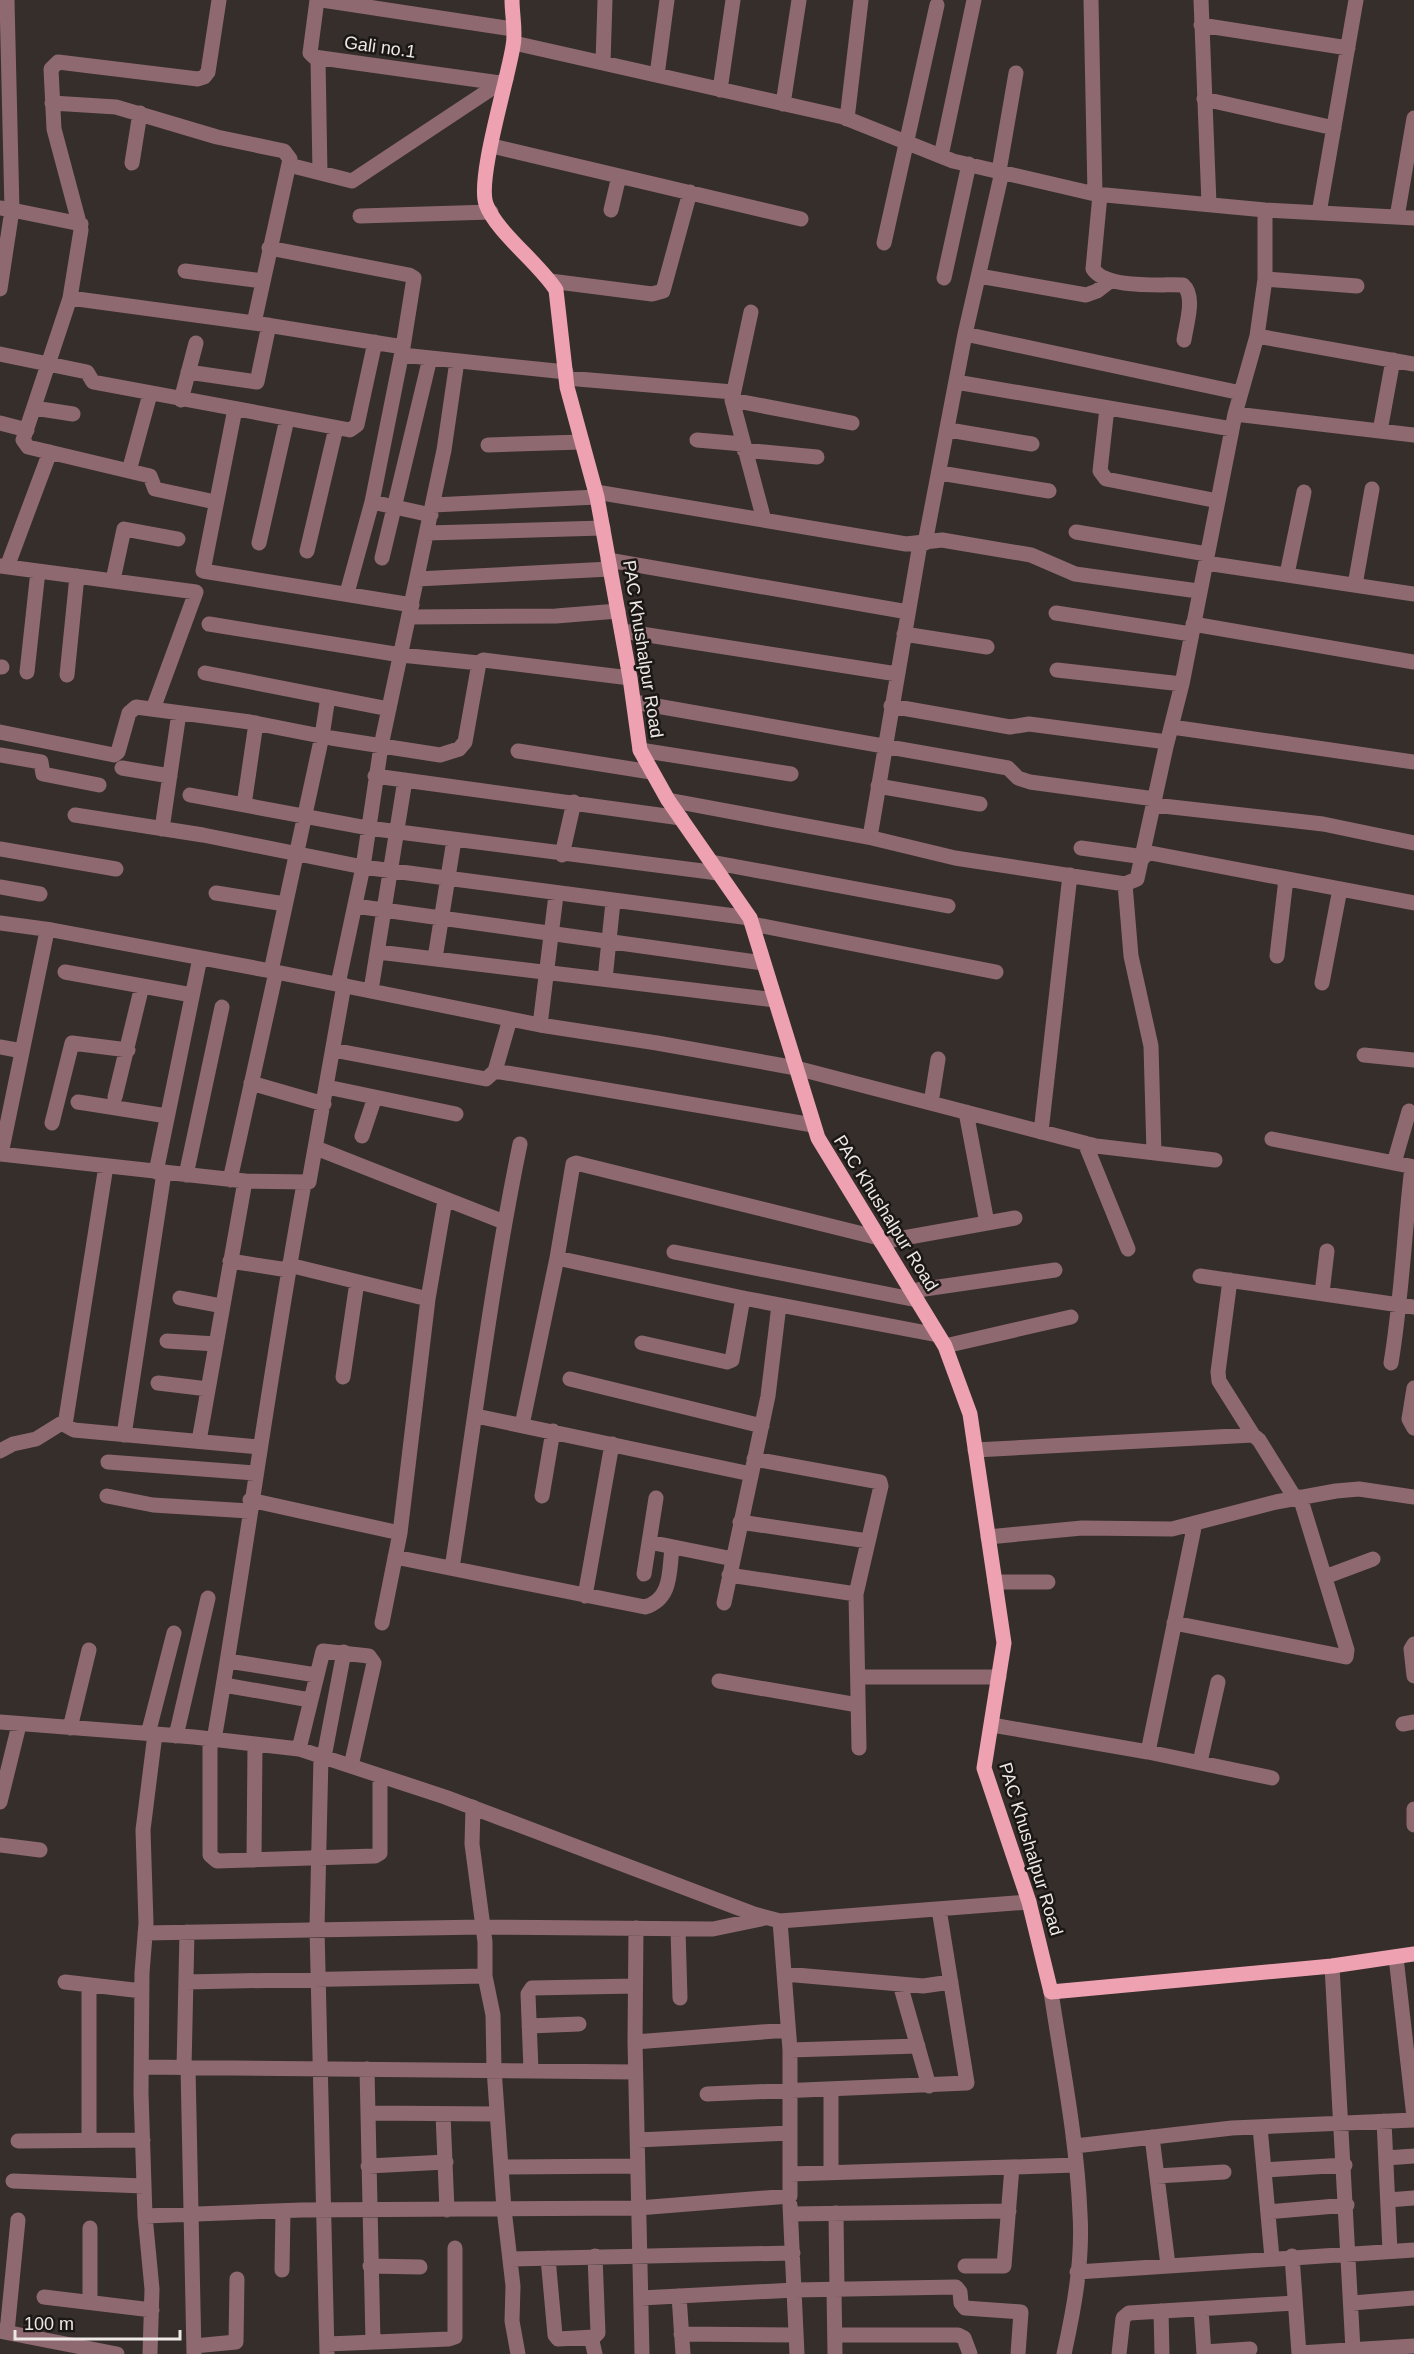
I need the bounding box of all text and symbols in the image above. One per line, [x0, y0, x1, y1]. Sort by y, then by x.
street label: Gali no.1 [343, 32, 417, 62]
street label: PAC Khushalpur Road [619, 559, 667, 739]
street label: PAC Khushalpur Road [830, 1131, 942, 1295]
street label: PAC Khushalpur Road [995, 1760, 1067, 1938]
scale bar [15, 2303, 180, 2341]
text: 100 m [24, 2314, 74, 2334]

